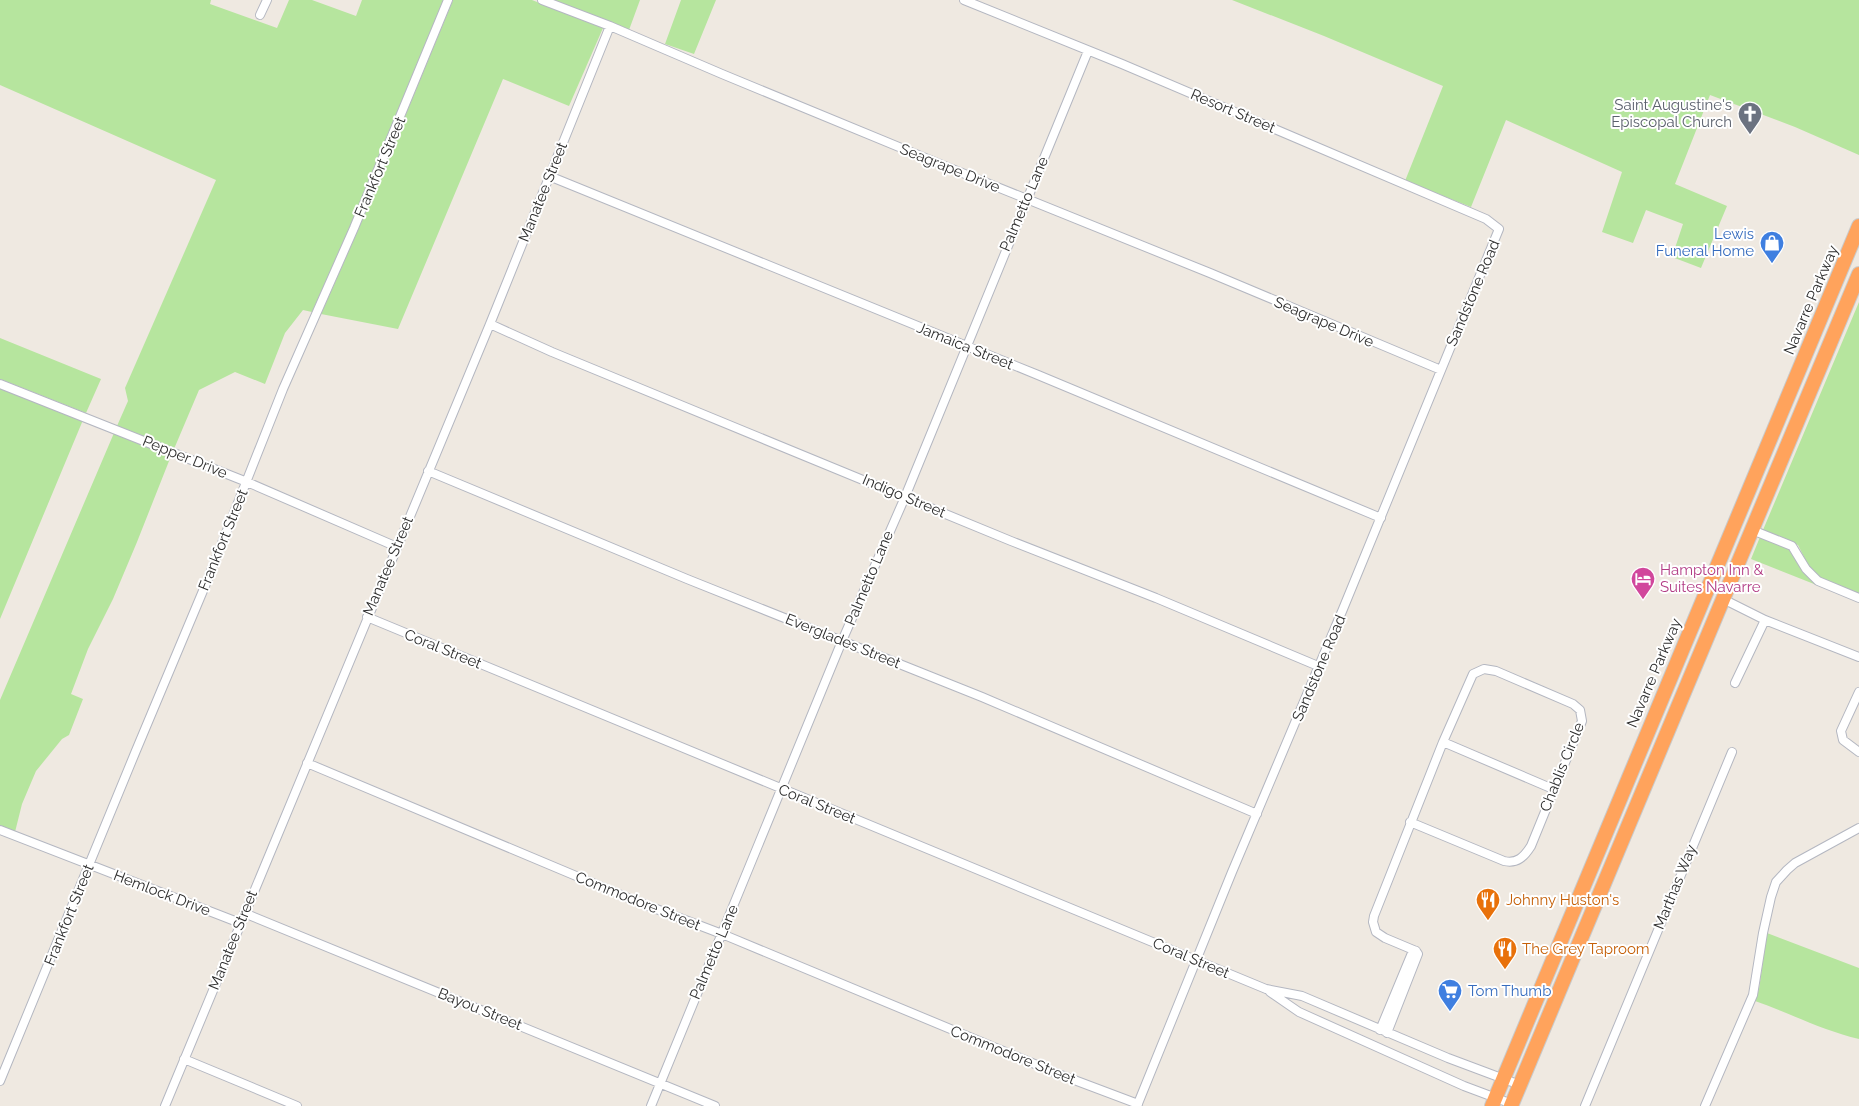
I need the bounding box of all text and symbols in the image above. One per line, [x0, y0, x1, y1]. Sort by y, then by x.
street label: Resort Street [1188, 85, 1278, 137]
place label: Saint Augustine's Episcopal Church [1611, 96, 1732, 131]
church icon: Saint Augustine's Episcopal Church [1737, 101, 1763, 135]
street label: Frankfort Street [351, 114, 409, 220]
street label: Manatee Street [515, 139, 571, 245]
street label: Seagrape Drive [897, 140, 1003, 196]
street label: Palmetto Lane [996, 154, 1052, 254]
place label: Lewis Funeral Home [1656, 225, 1754, 260]
shop icon: Lewis Funeral Home [1759, 230, 1785, 264]
street label: Sandstone Road [1442, 237, 1504, 349]
street label: Navarre Parkway [1780, 243, 1842, 357]
street label: Seagrape Drive [1271, 293, 1377, 351]
street label: Jamaica Street [914, 318, 1016, 374]
street label: Pepper Drive [140, 432, 230, 482]
street label: Indigo Street [860, 470, 948, 522]
street label: Frankfort Street [194, 487, 252, 593]
street label: Manatee Street [359, 514, 417, 618]
street label: Palmetto Lane [841, 528, 897, 628]
place label: Hampton Inn & Suites Navarre [1660, 561, 1764, 596]
hotel icon: Hampton Inn & Suites Navarre [1630, 566, 1656, 600]
street label: Everglades Street [783, 610, 903, 672]
street label: Sandstone Road [1288, 612, 1350, 724]
street label: Navarre Parkway [1623, 616, 1685, 730]
street label: Coral Street [402, 625, 484, 673]
street label: Chablis Circle [1536, 720, 1588, 814]
street label: Coral Street [776, 780, 858, 828]
street label: Marthas Way [1650, 842, 1700, 932]
street label: Frankfort Street [40, 862, 98, 968]
street label: Hemlock Drive [111, 866, 213, 920]
street label: Commodore Street [573, 868, 703, 934]
street label: Manatee Street [205, 887, 261, 993]
restaurant icon: Johnny Huston's [1475, 887, 1501, 921]
place label: Johnny Huston's [1506, 891, 1619, 909]
street label: Palmetto Lane [686, 902, 742, 1002]
street label: Coral Street [1150, 934, 1232, 982]
restaurant icon: The Grey Taproom [1492, 936, 1518, 970]
place label: The Grey Taproom [1522, 940, 1650, 958]
supermarket icon: Tom Thumb [1437, 978, 1463, 1012]
place label: Tom Thumb [1468, 982, 1551, 1000]
street label: Bayou Street [435, 984, 525, 1034]
street label: Commodore Street [948, 1022, 1078, 1088]

